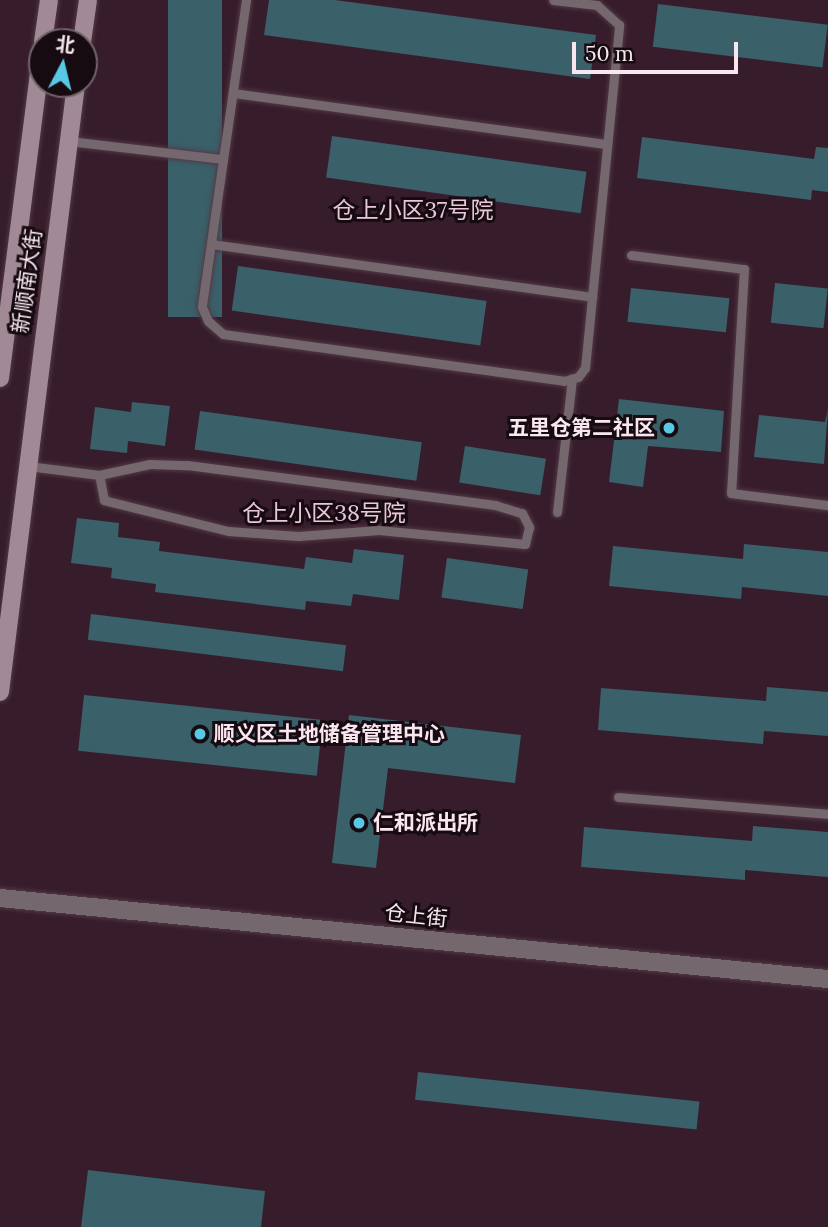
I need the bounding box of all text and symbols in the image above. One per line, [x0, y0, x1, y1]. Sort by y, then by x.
north arrow [28, 28, 98, 98]
scale bar [576, 28, 742, 72]
text: 北 [54, 31, 76, 57]
text: 50 m [585, 40, 634, 67]
district label: 仓上小区37号院 [333, 196, 493, 224]
street label: 新顺南大街 [7, 227, 47, 335]
place label: 五里仓第二社区 [508, 415, 655, 441]
marker: 五里仓第二社区 [661, 420, 677, 436]
district label: 仓上小区38号院 [242, 499, 406, 527]
place label: 顺义区土地储备管理中心 [214, 721, 445, 747]
marker: 顺义区土地储备管理中心 [192, 726, 208, 742]
place label: 仁和派出所 [373, 810, 478, 836]
marker: 仁和派出所 [351, 815, 367, 831]
street label: 仓上街 [383, 900, 449, 932]

